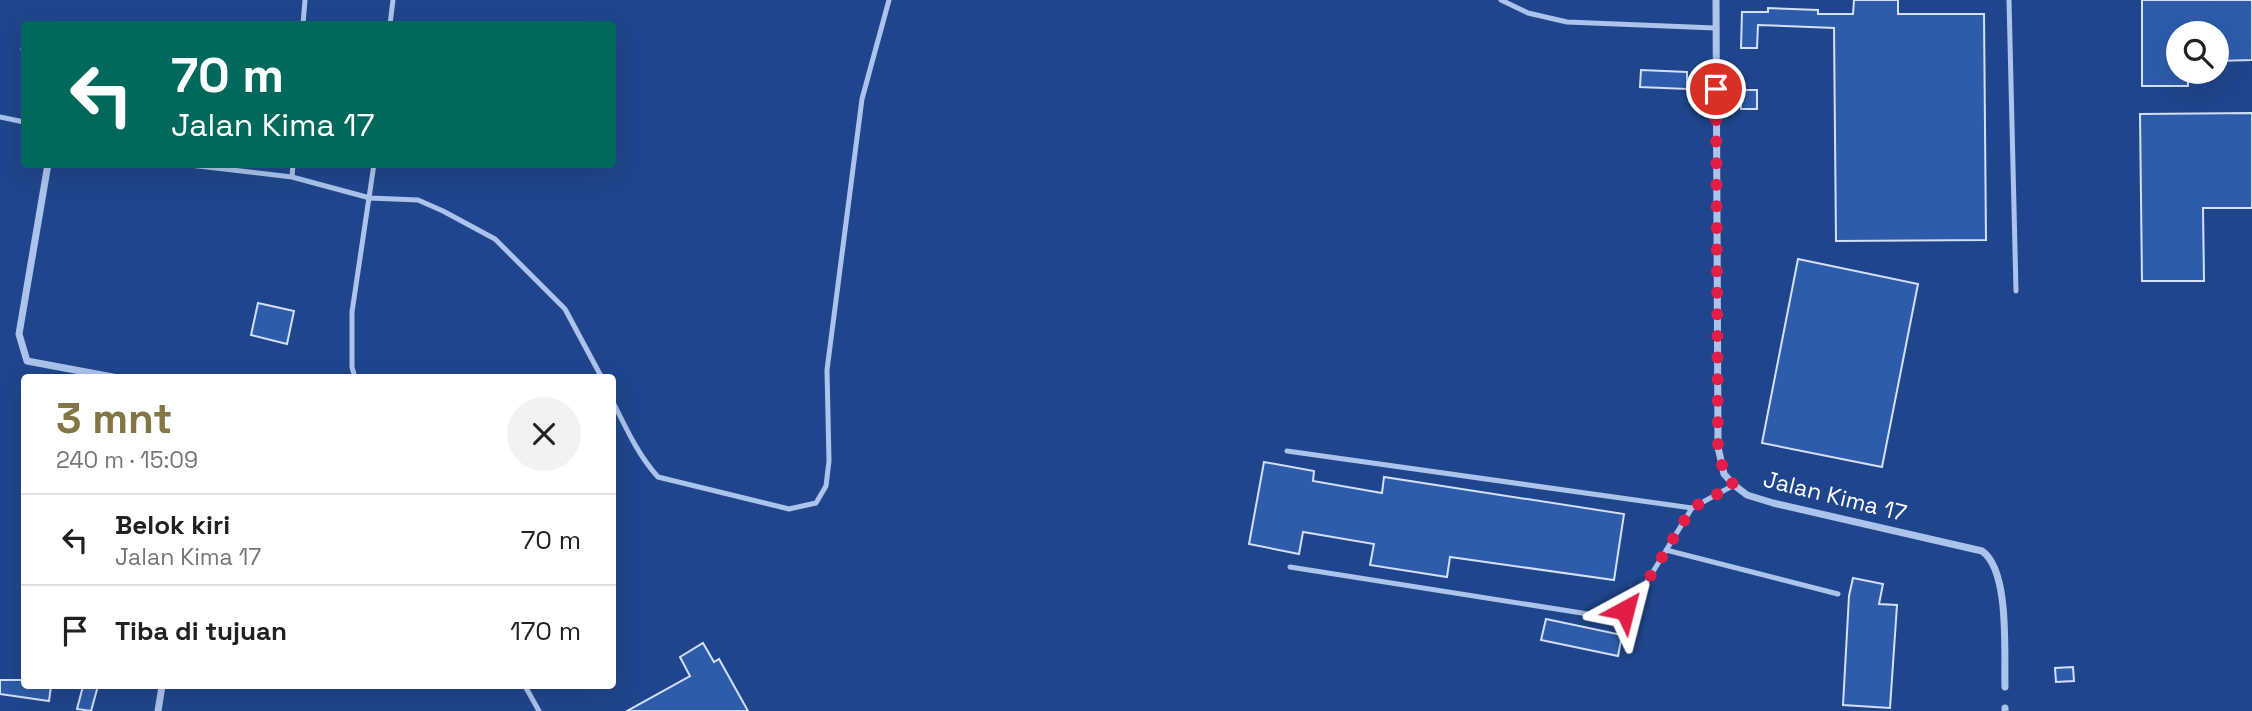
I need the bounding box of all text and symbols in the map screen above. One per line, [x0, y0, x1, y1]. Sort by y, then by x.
map controls [2166, 21, 2229, 84]
button: search [2166, 21, 2229, 84]
text: 70 m [171, 44, 284, 106]
icon: left [56, 49, 147, 140]
pin [1686, 59, 1746, 119]
icon: arrive [1697, 70, 1735, 108]
text: Jalan Kima 17 [171, 105, 375, 145]
text: 3 mnt [56, 392, 173, 445]
button: close [507, 397, 581, 471]
text: 240 m · 15:09 [56, 445, 198, 475]
street label: Jalan Kima 17 [1760, 464, 1910, 528]
text: Belok kiri [115, 508, 230, 542]
icon: left [56, 521, 94, 559]
text: 70 m [521, 523, 581, 557]
text: Jalan Kima 17 [115, 542, 261, 572]
position arrow [1588, 573, 1662, 647]
icon: arrive [56, 612, 94, 650]
text: Tiba di tujuan [115, 614, 287, 648]
text: 170 m [510, 614, 581, 648]

